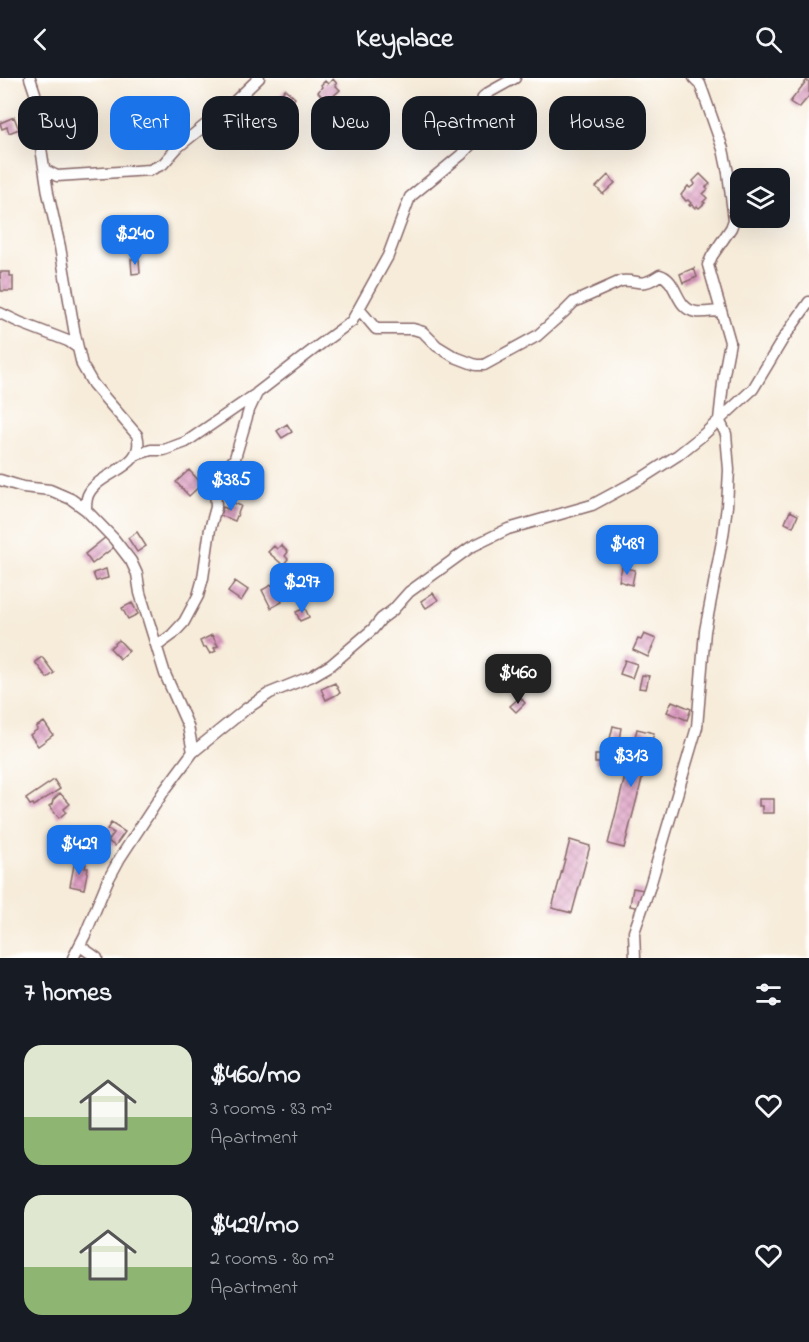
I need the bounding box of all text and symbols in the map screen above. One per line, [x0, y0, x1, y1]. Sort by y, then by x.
text: Keyplace [356, 20, 453, 59]
icon: back [24, 23, 57, 56]
icon: search [752, 23, 785, 56]
chip: Buy [18, 96, 98, 150]
chip: Rent [110, 96, 190, 150]
chip: Filters [202, 96, 299, 150]
chip: New [311, 96, 390, 150]
chip: Apartment [402, 96, 537, 150]
chip: House [549, 96, 646, 150]
map controls [730, 168, 790, 228]
button: layers [730, 168, 790, 228]
pin: $240 [99, 215, 171, 266]
text: $240 [116, 220, 154, 249]
pin: $385 [195, 461, 267, 512]
text: $385 [211, 466, 251, 495]
pin: $489 [591, 525, 663, 576]
text: $489 [610, 530, 644, 559]
pin: $297 [266, 563, 338, 614]
text: $297 [284, 568, 320, 597]
pin: $460 [482, 654, 554, 705]
text: $460 [499, 659, 537, 688]
pin: $313 [595, 737, 667, 788]
text: $313 [614, 742, 648, 771]
pin: $429 [43, 825, 115, 876]
text: $429 [61, 830, 97, 859]
text: 7 homes [24, 975, 112, 1013]
icon: filters [752, 978, 785, 1011]
text: $460/mo [210, 1057, 301, 1095]
icon: home [72, 1069, 144, 1141]
icon: heart [752, 1089, 785, 1122]
text: 3 rooms · 83 m² [210, 1095, 332, 1124]
text: Apartment [210, 1124, 298, 1153]
text: $429/mo [210, 1207, 299, 1245]
icon: home [72, 1219, 144, 1291]
icon: heart [752, 1239, 785, 1272]
text: 2 rooms · 80 m² [210, 1245, 335, 1274]
text: Apartment [210, 1274, 298, 1303]

